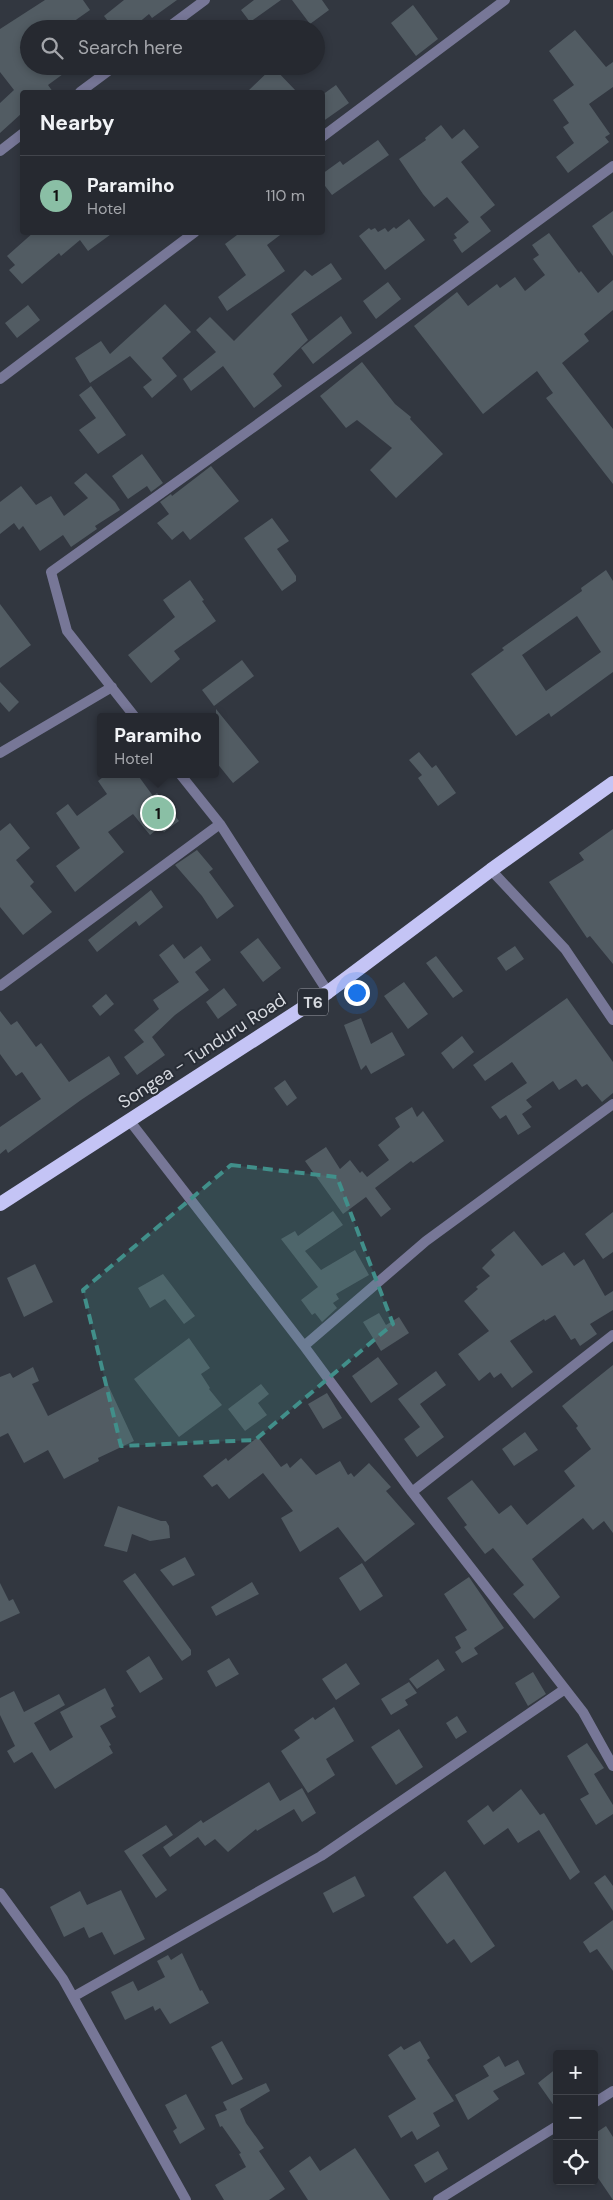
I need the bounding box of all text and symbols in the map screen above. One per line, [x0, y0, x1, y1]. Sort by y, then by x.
search box [20, 20, 325, 75]
icon: search [38, 34, 66, 62]
text: Search here [78, 35, 183, 60]
text: Nearby [40, 109, 114, 137]
text: Paramiho [87, 173, 175, 198]
text: 1 [53, 185, 59, 206]
text: 110 m [266, 185, 305, 206]
text: Hotel [87, 198, 126, 219]
popup [97, 713, 219, 778]
text: Paramiho [114, 723, 202, 748]
text: Hotel [114, 748, 153, 769]
pin: 1 [142, 794, 174, 832]
your location [344, 980, 370, 1006]
street label: Songea - Tunduru Road [113, 988, 291, 1114]
road number: T6 [298, 989, 328, 1016]
map controls [553, 2050, 598, 2185]
button: + [553, 2050, 598, 2095]
button: − [553, 2095, 598, 2140]
button: locate [553, 2140, 598, 2185]

